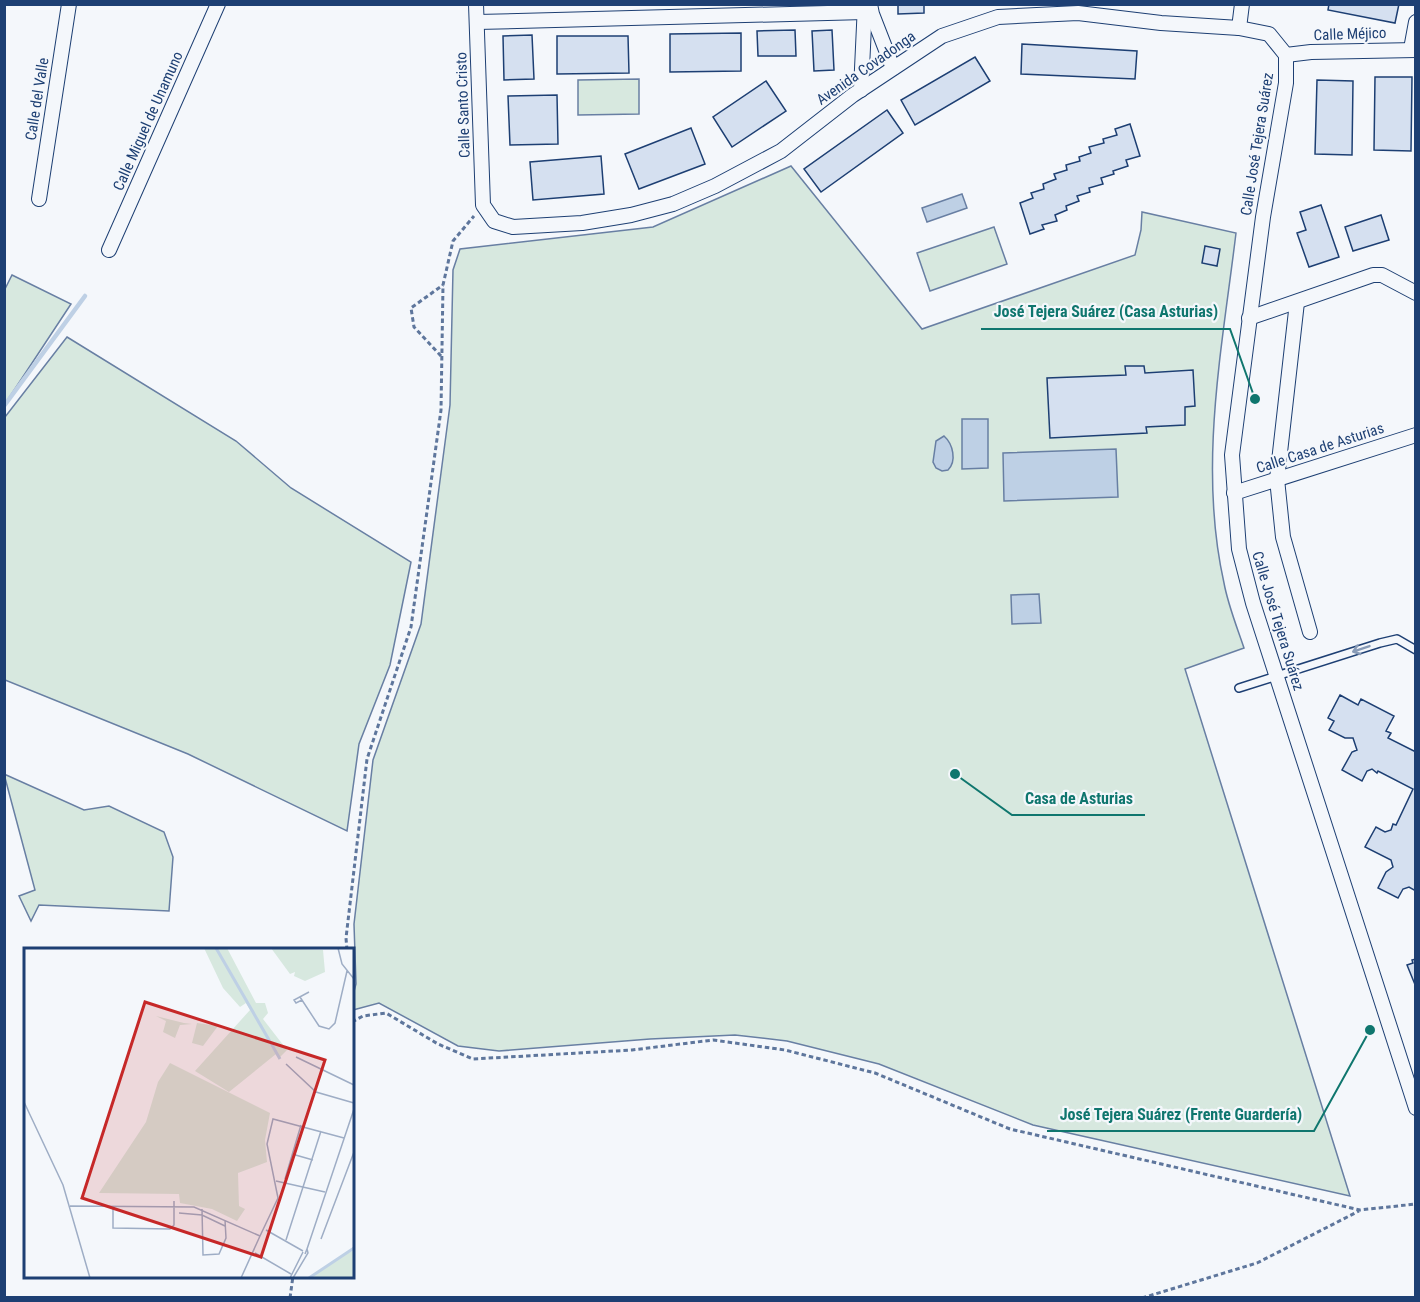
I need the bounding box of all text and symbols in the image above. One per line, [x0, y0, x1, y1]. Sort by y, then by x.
street label: Calle Méjico [1313, 24, 1387, 44]
street label: Avenida Covadonga [813, 27, 919, 109]
street label: Calle Miguel de Unamuno [109, 49, 187, 193]
street label: Calle Santo Cristo [452, 52, 474, 158]
street label: Calle del Valle [22, 56, 52, 142]
street label: Calle José Tejera Suárez [1237, 71, 1277, 217]
callout: José Tejera Suárez (Casa Asturias) [981, 295, 1230, 329]
text: José Tejera Suárez (Casa Asturias) [994, 302, 1218, 321]
street label: Calle Casa de Asturias [1254, 419, 1386, 477]
street label: Calle José Tejera Suárez [1248, 549, 1308, 693]
one-way arrow [1352, 644, 1371, 655]
callout: Casa de Asturias [1012, 781, 1145, 815]
text: Casa de Asturias [1025, 789, 1133, 808]
inset map [24, 948, 354, 1278]
callout: José Tejera Suárez (Frente Guardería) [1047, 1097, 1314, 1131]
text: José Tejera Suárez (Frente Guardería) [1060, 1105, 1302, 1124]

